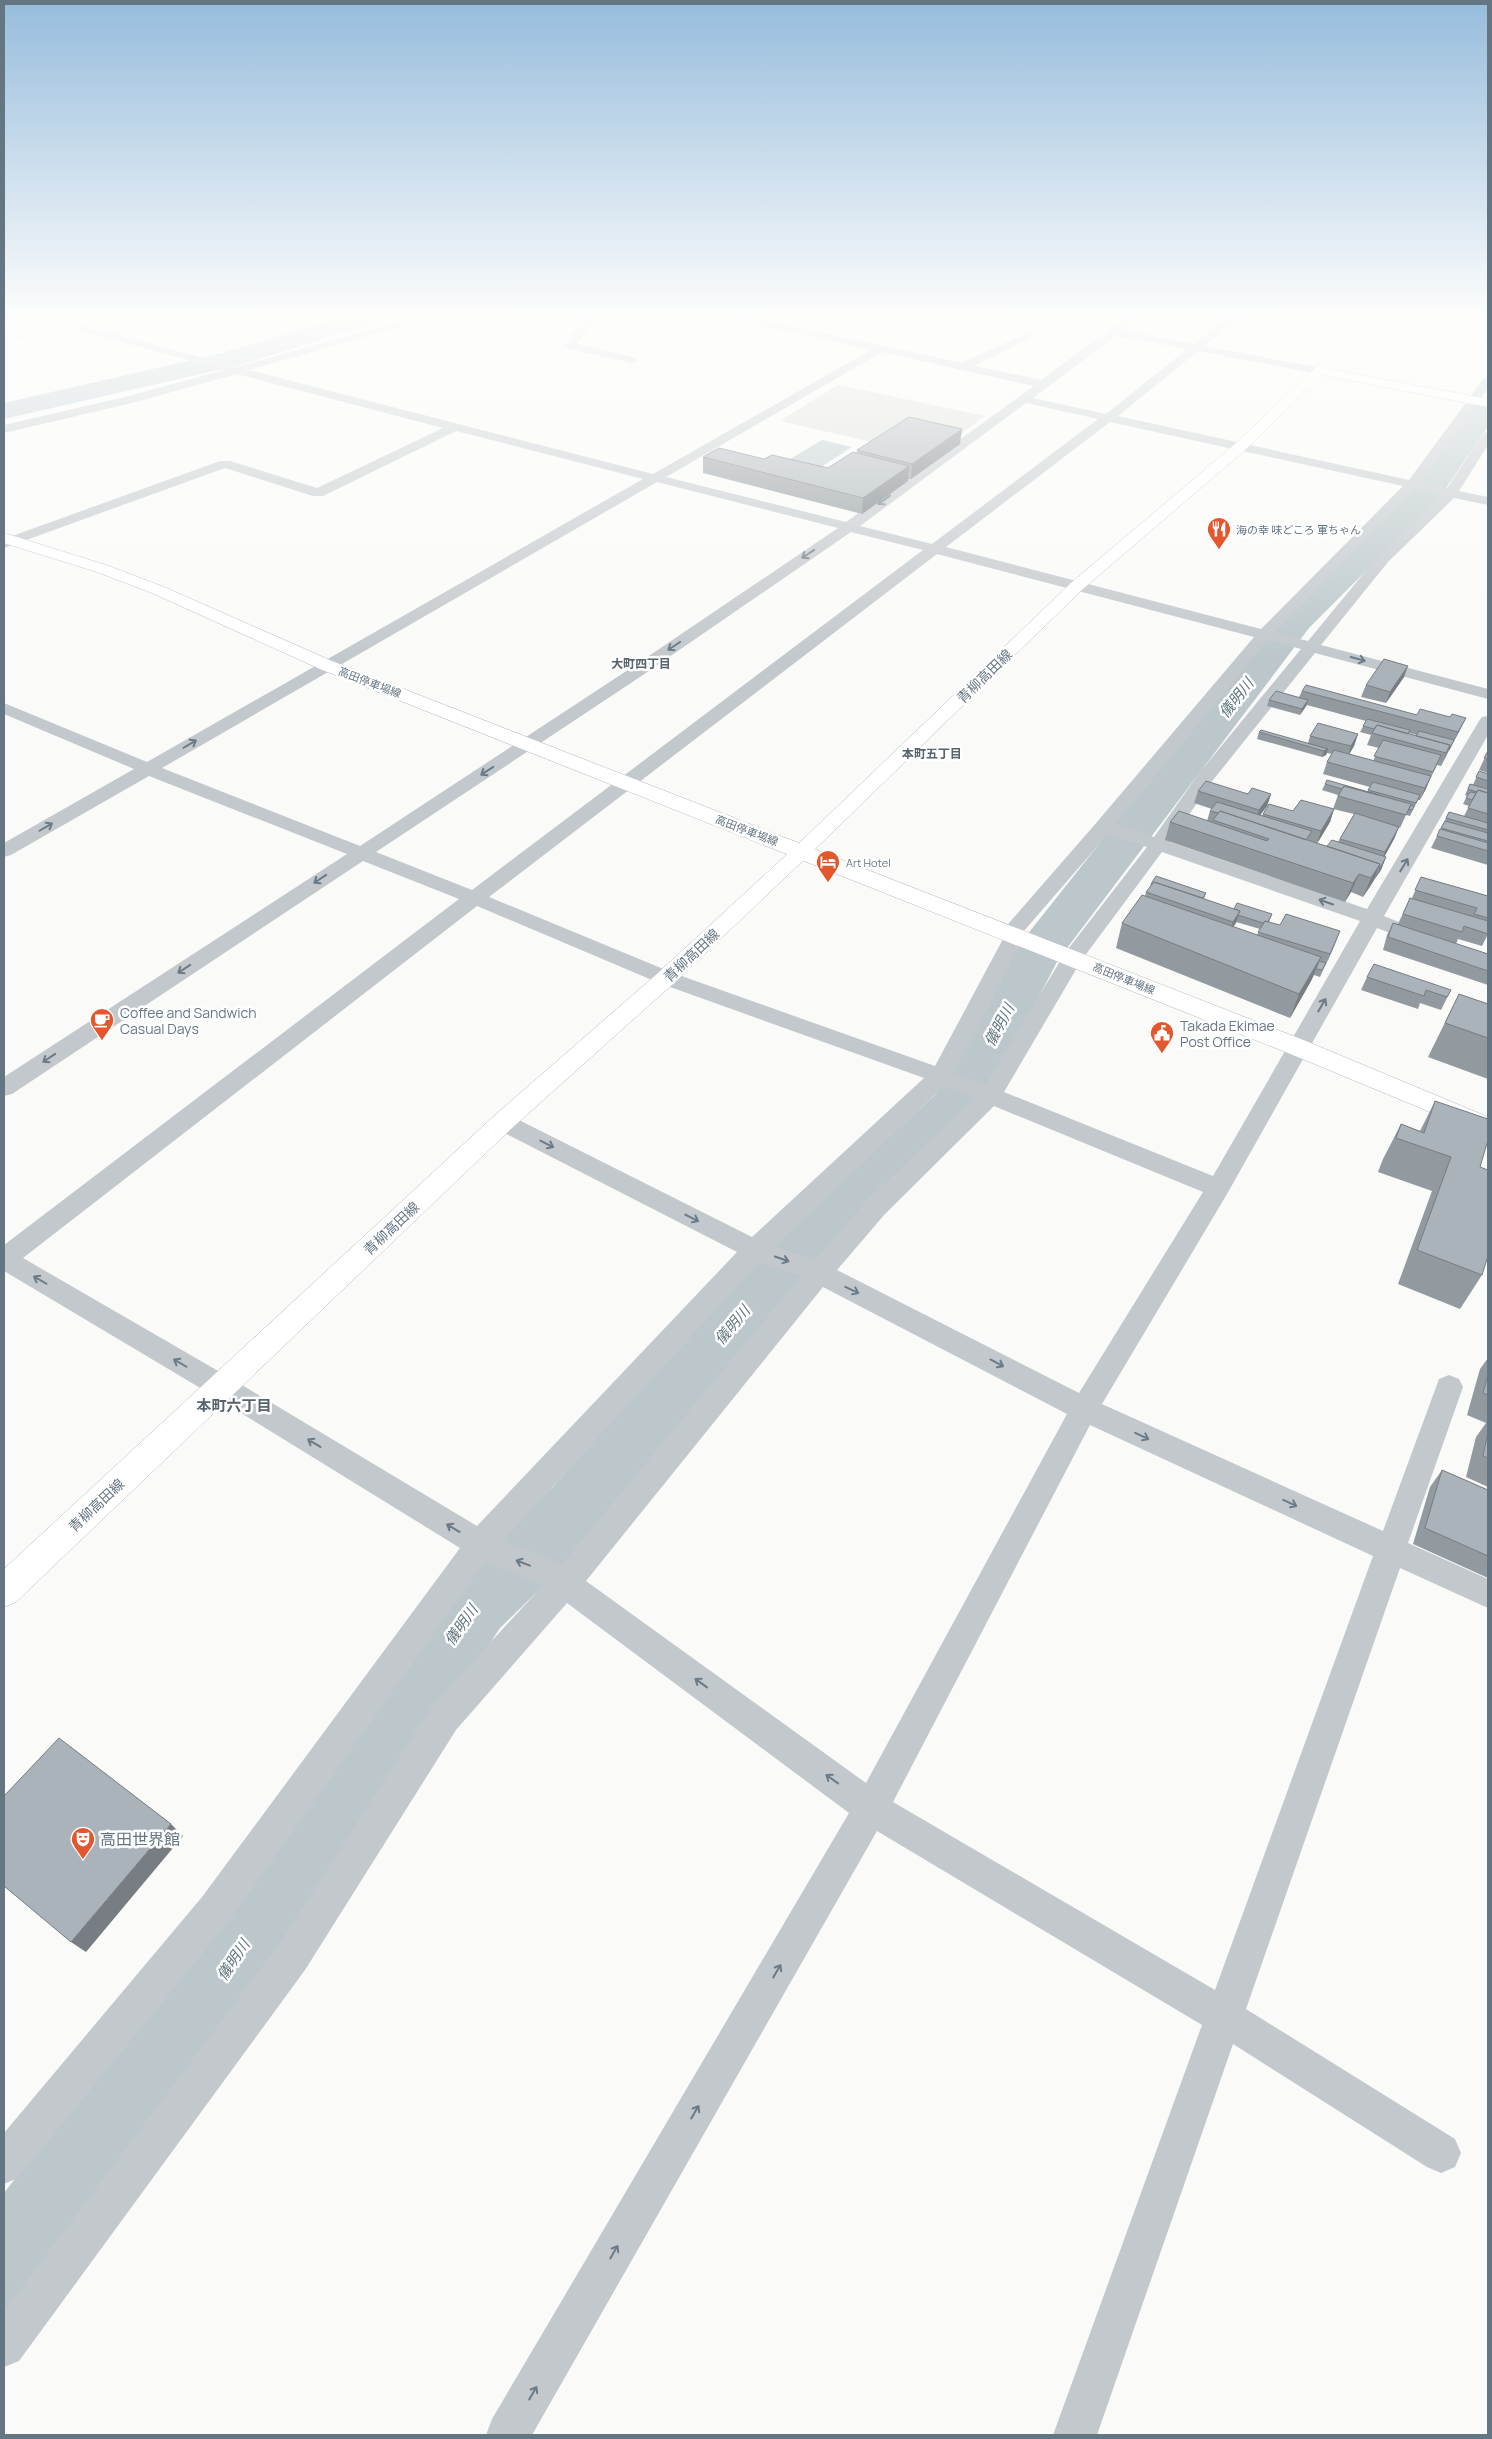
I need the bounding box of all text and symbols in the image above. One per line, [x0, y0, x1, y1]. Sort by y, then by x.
one-way arrow [878, 495, 891, 506]
restaurant icon: 海の幸 味どころ 軍ちゃん [1206, 516, 1232, 550]
place label: 海の幸 味どころ 軍ちゃん [1236, 522, 1361, 537]
one-way arrow [801, 549, 815, 559]
one-way arrow [667, 641, 681, 651]
street label: 青柳高田線 [952, 645, 1016, 707]
district label: 大町四丁目 [611, 655, 671, 672]
one-way arrow [1349, 655, 1365, 664]
street label: 高田停車場線 [337, 663, 403, 701]
water label: 儀明川 [1214, 672, 1259, 722]
one-way arrow [182, 739, 197, 749]
district label: 本町五丁目 [902, 745, 962, 762]
one-way arrow [481, 766, 495, 776]
street label: 高田停車場線 [714, 811, 780, 849]
one-way arrow [38, 821, 53, 831]
hotel icon: Art Hotel [815, 849, 841, 883]
place label: Art Hotel [846, 855, 891, 870]
one-way arrow [1399, 858, 1409, 872]
one-way arrow [313, 874, 327, 884]
one-way arrow [1319, 897, 1334, 906]
street label: 青柳高田線 [659, 924, 723, 986]
street label: 高田停車場線 [1091, 959, 1157, 997]
one-way arrow [178, 964, 192, 974]
water label: 儀明川 [979, 998, 1020, 1050]
one-way arrow [1317, 998, 1327, 1013]
place label: Coffee and Sandwich Casual Days [120, 1003, 257, 1038]
cafe icon: Coffee and Sandwich Casual Days [89, 1007, 115, 1041]
place label: Takada Ekimae Post Office [1180, 1016, 1275, 1051]
public building icon: Takada Ekimae Post Office [1149, 1020, 1175, 1054]
one-way arrow [42, 1053, 56, 1064]
one-way arrow [539, 1140, 554, 1149]
street label: 青柳高田線 [359, 1197, 423, 1259]
one-way arrow [684, 1214, 699, 1223]
one-way arrow [773, 1255, 789, 1264]
one-way arrow [33, 1275, 47, 1285]
one-way arrow [844, 1286, 859, 1296]
water label: 儀明川 [709, 1299, 756, 1349]
one-way arrow [173, 1357, 187, 1367]
one-way arrow [989, 1359, 1004, 1368]
district label: 本町六丁目 [196, 1395, 272, 1416]
one-way arrow [1135, 1431, 1150, 1441]
one-way arrow [307, 1438, 321, 1448]
street label: 青柳高田線 [64, 1474, 128, 1536]
one-way arrow [1282, 1499, 1297, 1509]
one-way arrow [446, 1522, 460, 1532]
one-way arrow [516, 1558, 531, 1567]
water label: 儀明川 [439, 1599, 484, 1649]
one-way arrow [694, 1678, 708, 1688]
one-way arrow [825, 1774, 839, 1785]
theatre icon: 高田世界館 [70, 1826, 96, 1860]
place label: 高田世界館 [100, 1828, 180, 1850]
water label: 儀明川 [212, 1934, 255, 1985]
one-way arrow [772, 1964, 782, 1979]
one-way arrow [691, 2105, 701, 2119]
one-way arrow [609, 2245, 619, 2260]
one-way arrow [528, 2386, 538, 2401]

